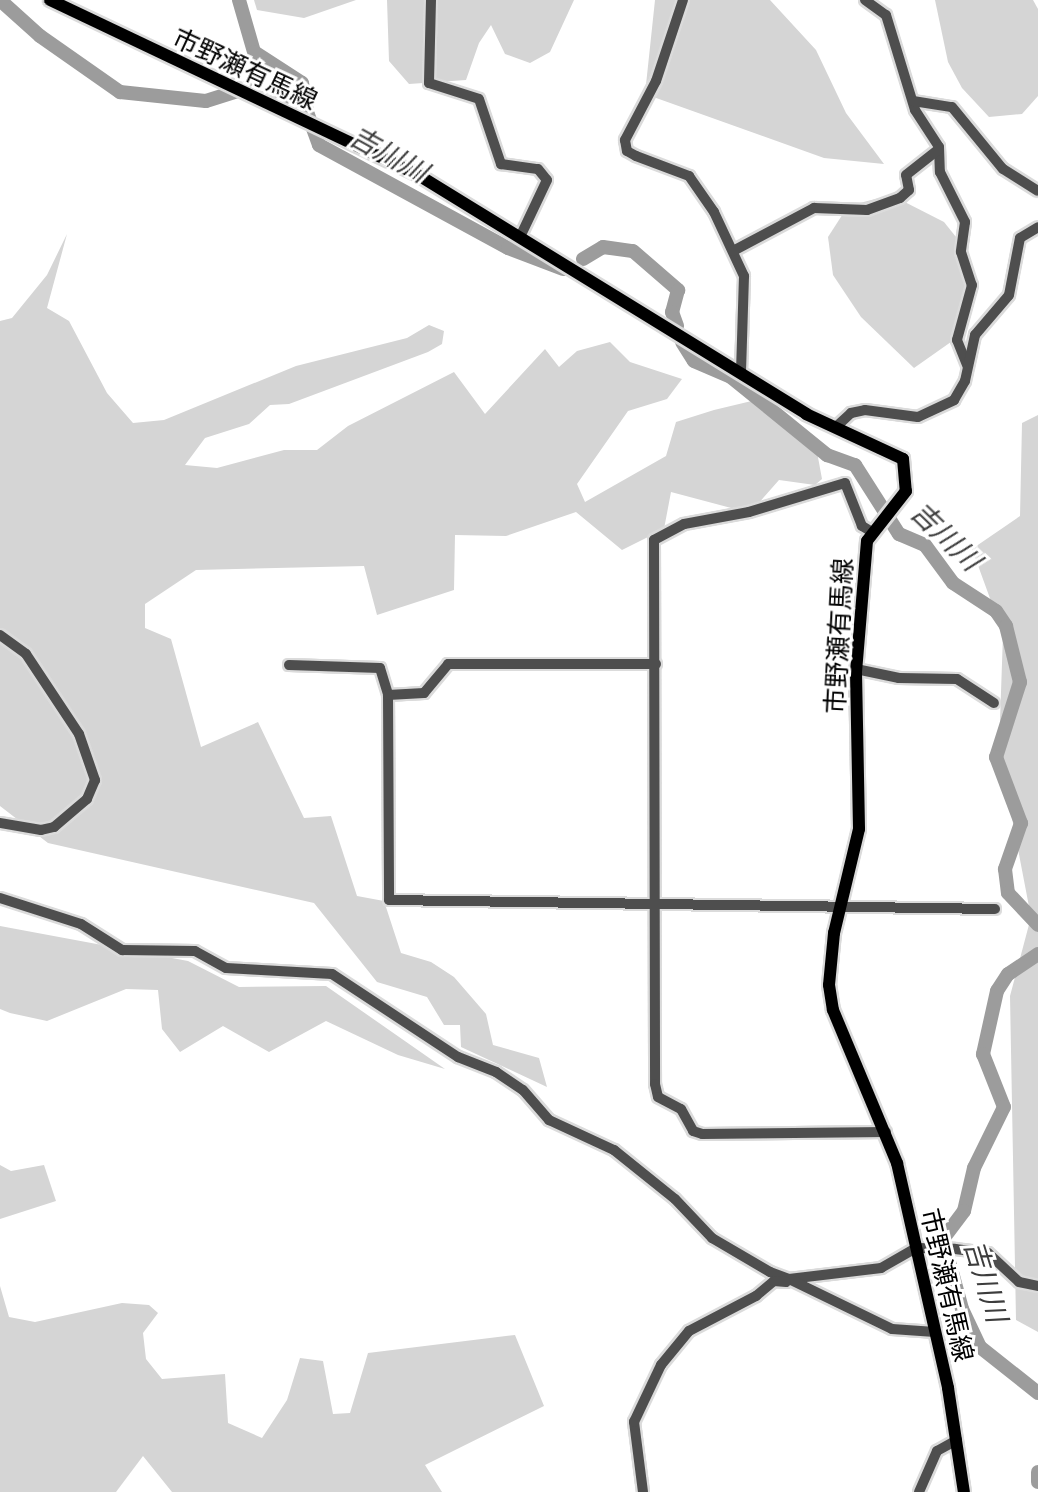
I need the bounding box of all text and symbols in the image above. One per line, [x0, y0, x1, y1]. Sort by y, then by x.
street label: 市野瀬有馬線 [168, 22, 322, 116]
water label: 吉川川 [344, 119, 434, 189]
water label: 吉川川 [904, 495, 988, 577]
street label: 市野瀬有馬線 [819, 557, 859, 715]
street label: 市野瀬有馬線 [914, 1205, 980, 1365]
water label: 吉川川 [958, 1236, 1014, 1326]

